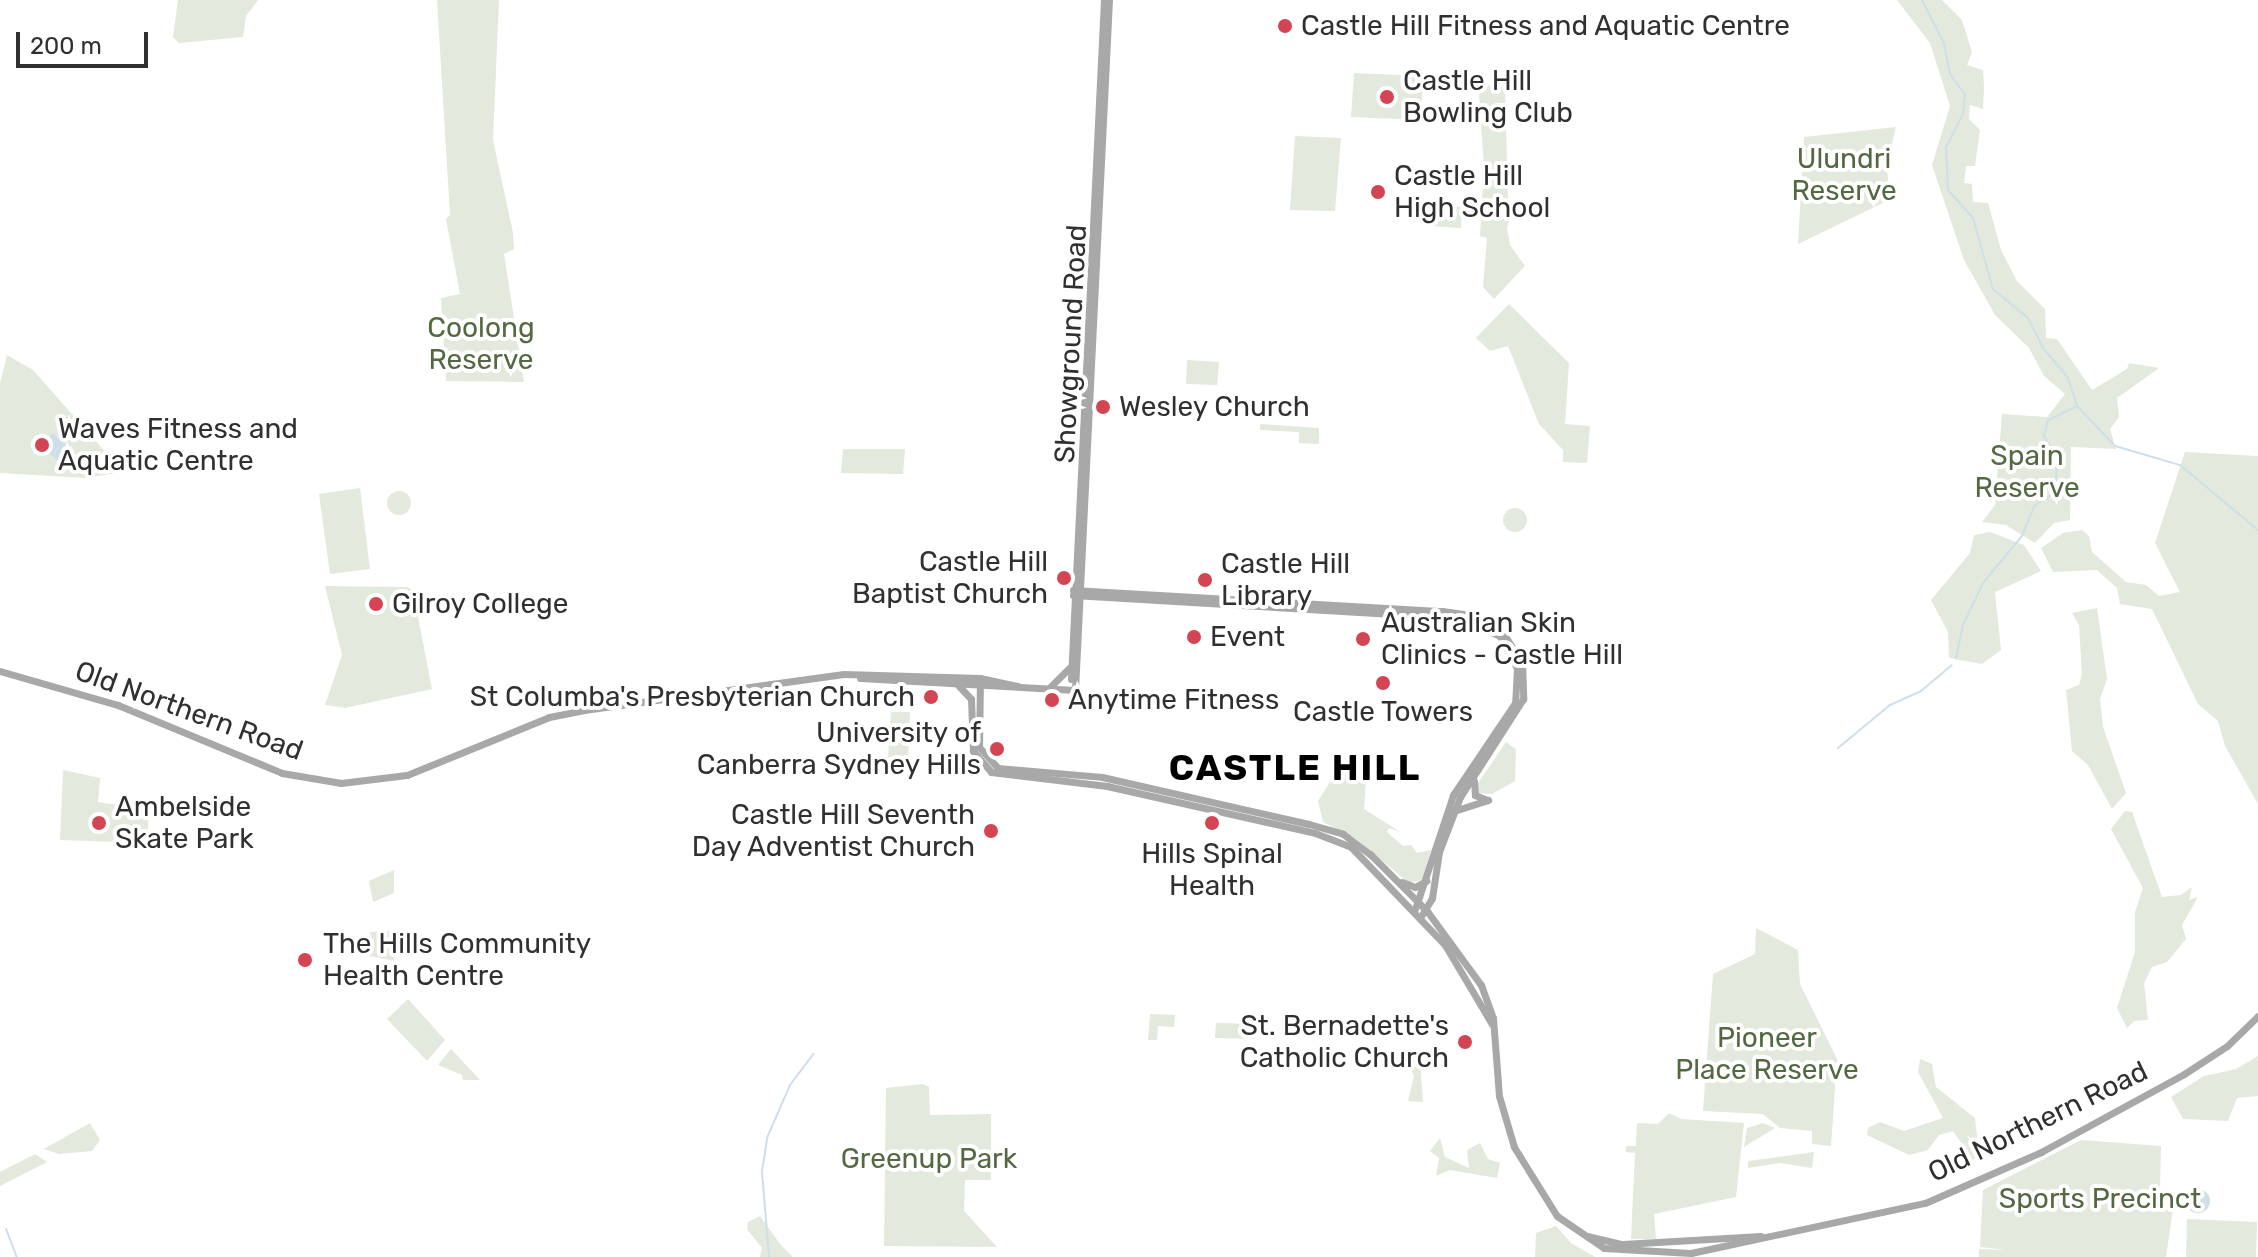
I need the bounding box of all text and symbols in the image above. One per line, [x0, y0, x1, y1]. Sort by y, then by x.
place label: Castle Hill Fitness and Aquatic Centre [1301, 9, 1791, 43]
scale bar [20, 16, 152, 66]
marker: Castle Hill Fitness and Aquatic Centre [1276, 17, 1294, 35]
text: 200 m [30, 32, 102, 60]
place label: Castle Hill Bowling Club [1403, 64, 1573, 130]
marker: Castle Hill Bowling Club [1378, 88, 1396, 106]
park label: Ulundri Reserve [1791, 142, 1897, 208]
place label: Castle Hill High School [1394, 159, 1550, 225]
marker: Castle Hill High School [1369, 183, 1387, 201]
street label: Showground Road [1048, 224, 1094, 464]
park label: Coolong Reserve [427, 311, 535, 377]
place label: Wesley Church [1119, 390, 1310, 424]
marker: Wesley Church [1094, 398, 1112, 416]
place label: Waves Fitness and Aquatic Centre [58, 412, 298, 478]
marker: Waves Fitness and Aquatic Centre [33, 436, 51, 454]
park label: Spain Reserve [1974, 439, 2080, 505]
place label: Castle Hill Baptist Church [852, 545, 1048, 611]
place label: Castle Hill Library [1221, 547, 1350, 613]
marker: Castle Hill Baptist Church [1055, 569, 1073, 587]
marker: Castle Hill Library [1196, 571, 1214, 589]
place label: Gilroy College [392, 587, 569, 621]
marker: Gilroy College [367, 595, 385, 613]
place label: Australian Skin Clinics - Castle Hill [1381, 606, 1623, 672]
place label: Event [1210, 620, 1285, 654]
marker: Event [1185, 628, 1203, 646]
marker: Australian Skin Clinics - Castle Hill [1352, 628, 1374, 650]
street label: Old Northern Road [71, 654, 307, 768]
marker: Castle Towers [1374, 674, 1392, 692]
place label: St Columba's Presbyterian Church [470, 680, 915, 714]
place label: Anytime Fitness [1068, 683, 1279, 717]
marker: St Columba's Presbyterian Church [922, 688, 940, 706]
marker: Anytime Fitness [1043, 691, 1061, 709]
place label: Castle Towers [1293, 695, 1473, 729]
place label: University of Canberra Sydney Hills [696, 716, 981, 782]
marker: University of Canberra Sydney Hills [988, 740, 1006, 758]
district label: CASTLE HILL [1169, 746, 1421, 790]
place label: Ambelside Skate Park [115, 790, 254, 856]
place label: Castle Hill Seventh Day Adventist Church [690, 798, 975, 864]
marker: Hills Spinal Health [1201, 812, 1223, 834]
marker: Ambelside Skate Park [90, 814, 108, 832]
marker: Castle Hill Seventh Day Adventist Church [982, 822, 1000, 840]
place label: Hills Spinal Health [1141, 837, 1283, 903]
place label: The Hills Community Health Centre [323, 927, 591, 993]
marker: The Hills Community Health Centre [294, 949, 316, 971]
place label: St. Bernadette's Catholic Church [1240, 1009, 1449, 1075]
park label: Pioneer Place Reserve [1675, 1021, 1859, 1087]
marker: St. Bernadette's Catholic Church [1456, 1033, 1474, 1051]
street label: Old Northern Road [1923, 1054, 2153, 1190]
park label: Greenup Park [841, 1142, 1017, 1176]
park label: Sports Precinct [1999, 1182, 2201, 1216]

